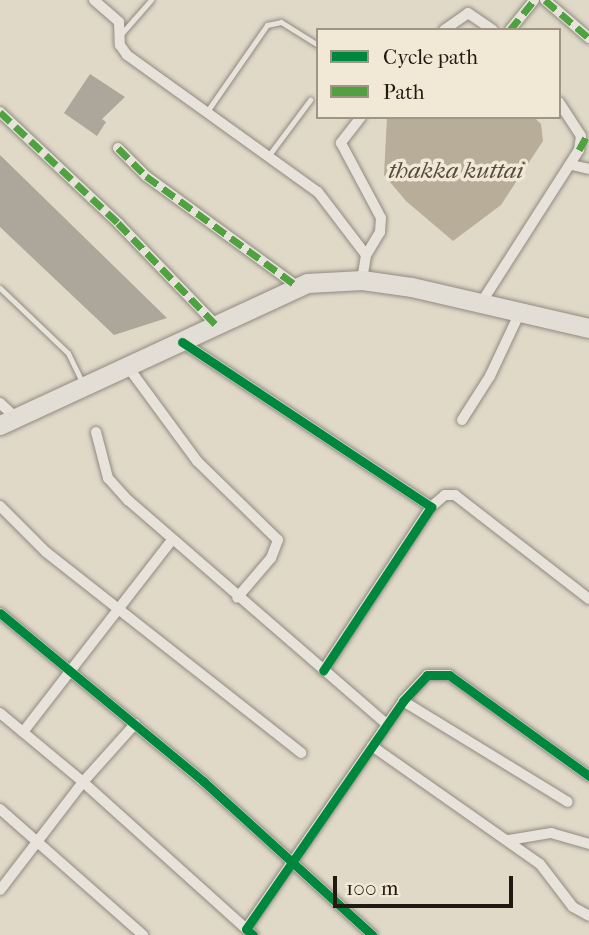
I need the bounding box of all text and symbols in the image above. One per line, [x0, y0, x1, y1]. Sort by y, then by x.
legend [316, 28, 561, 119]
text: Cycle path [383, 45, 478, 69]
text: Path [383, 80, 424, 104]
water label: thakka kuttai [389, 157, 523, 185]
scale bar [337, 862, 517, 906]
text: 100 m [346, 876, 399, 900]

